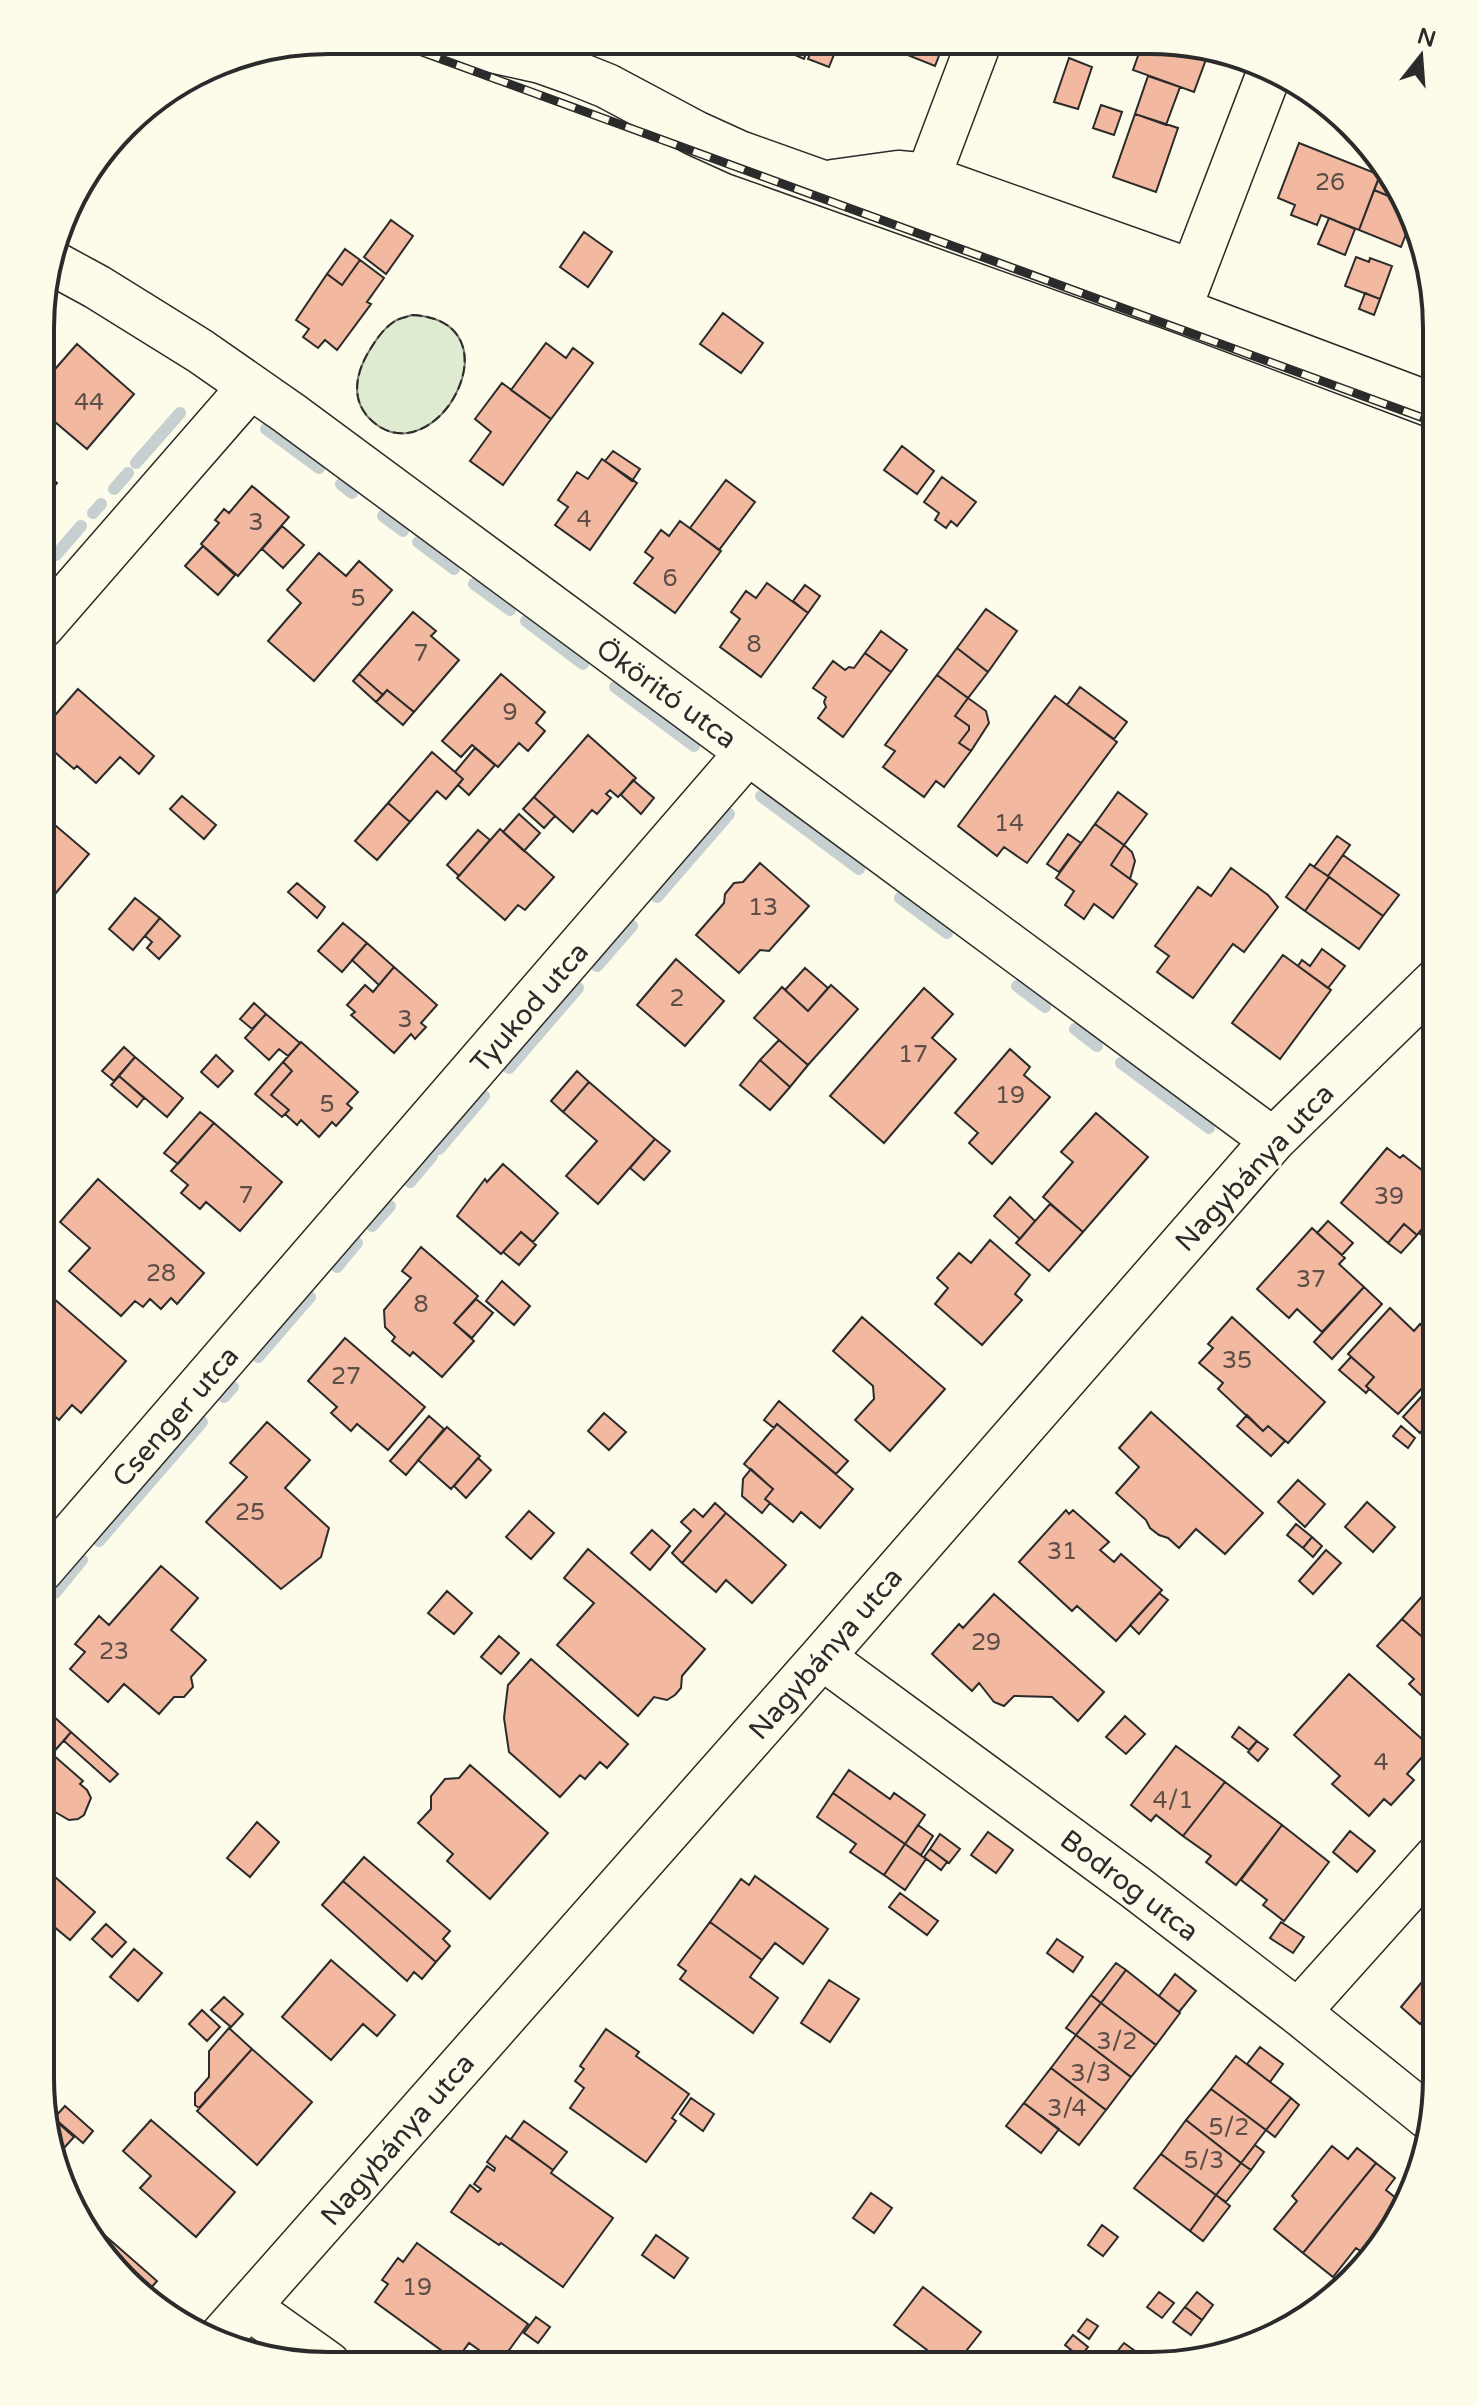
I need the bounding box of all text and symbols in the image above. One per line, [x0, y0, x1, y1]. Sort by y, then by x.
north arrow [1381, 16, 1461, 96]
text: N [1414, 23, 1439, 53]
house number: 26 [1315, 168, 1345, 197]
house number: 44 [74, 388, 104, 417]
house number: 4 [576, 505, 592, 534]
house number: 3 [248, 508, 264, 537]
house number: 6 [662, 564, 678, 593]
house number: 5 [350, 584, 366, 613]
house number: 8 [746, 630, 762, 659]
street label: Ököritó utca [590, 631, 743, 756]
house number: 7 [413, 639, 429, 668]
house number: 9 [502, 698, 518, 727]
house number: 14 [994, 809, 1024, 838]
house number: 13 [748, 893, 778, 922]
street label: Tyukod utca [464, 935, 596, 1080]
house number: 2 [669, 984, 685, 1013]
house number: 3 [397, 1005, 413, 1034]
house number: 17 [898, 1040, 928, 1069]
street label: Nagybánya utca [1168, 1077, 1341, 1259]
house number: 19 [995, 1081, 1025, 1110]
house number: 5 [319, 1090, 335, 1119]
house number: 7 [238, 1181, 254, 1210]
house number: 39 [1374, 1182, 1404, 1211]
house number: 28 [146, 1259, 176, 1288]
house number: 37 [1296, 1265, 1326, 1294]
house number: 8 [413, 1290, 429, 1319]
street label: Csenger utca [105, 1339, 246, 1494]
house number: 35 [1222, 1346, 1252, 1375]
house number: 27 [331, 1362, 361, 1391]
house number: 25 [235, 1498, 265, 1527]
house number: 31 [1047, 1537, 1077, 1566]
street label: Nagybánya utca [742, 1561, 910, 1747]
house number: 29 [971, 1628, 1001, 1657]
house number: 23 [99, 1637, 129, 1666]
house number: 4 [1373, 1748, 1389, 1777]
house number: 4/1 [1153, 1786, 1193, 1815]
street label: Bodrog utca [1053, 1823, 1205, 1949]
house number: 3/2 [1097, 2027, 1137, 2056]
street label: Nagybánya utca [314, 2047, 482, 2233]
house number: 3/3 [1071, 2059, 1111, 2088]
house number: 3/4 [1047, 2094, 1087, 2123]
house number: 5/2 [1209, 2113, 1249, 2142]
house number: 5/3 [1184, 2146, 1224, 2175]
house number: 19 [402, 2273, 432, 2302]

